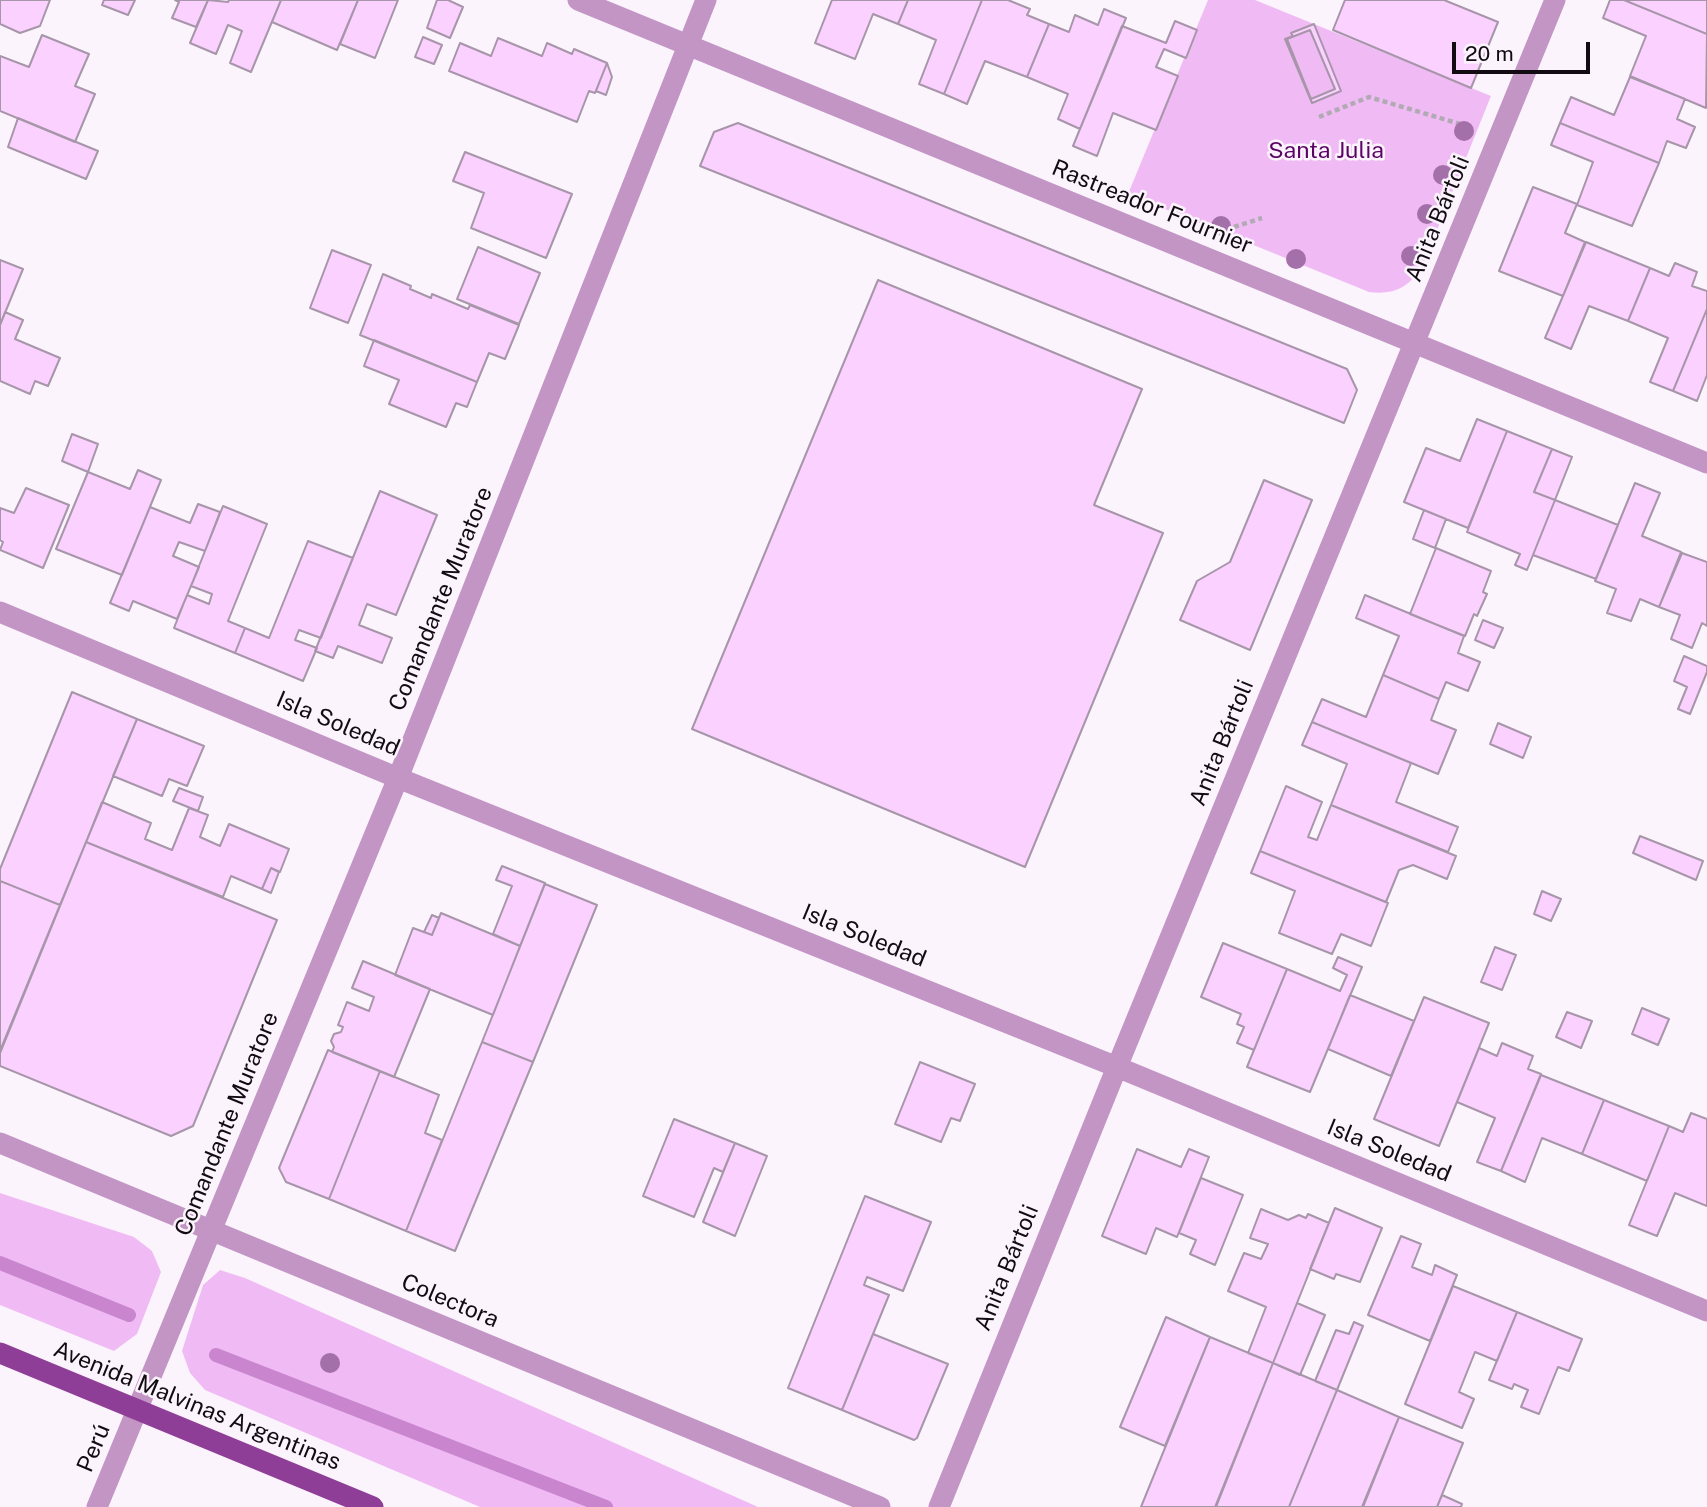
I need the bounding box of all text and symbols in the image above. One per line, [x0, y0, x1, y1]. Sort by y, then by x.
scale bar [1455, 28, 1593, 72]
text: 20 m [1465, 41, 1514, 66]
park label: Santa Julia [1268, 137, 1384, 165]
street label: Anita Bártoli [1400, 152, 1476, 286]
street label: Rastreador Fournier [1048, 154, 1256, 260]
street label: Comandante Muratore [383, 483, 499, 715]
street label: Anita Bártoli [1184, 676, 1260, 810]
street label: Isla Soledad [272, 686, 404, 762]
street label: Isla Soledad [798, 899, 930, 973]
street label: Comandante Muratore [169, 1008, 285, 1240]
street label: Isla Soledad [1323, 1114, 1455, 1188]
street label: Anita Bártoli [969, 1201, 1045, 1335]
street label: Colectora [397, 1268, 503, 1334]
street label: Avenida Malvinas Argentinas [49, 1336, 345, 1476]
street label: Perú [72, 1420, 116, 1476]

